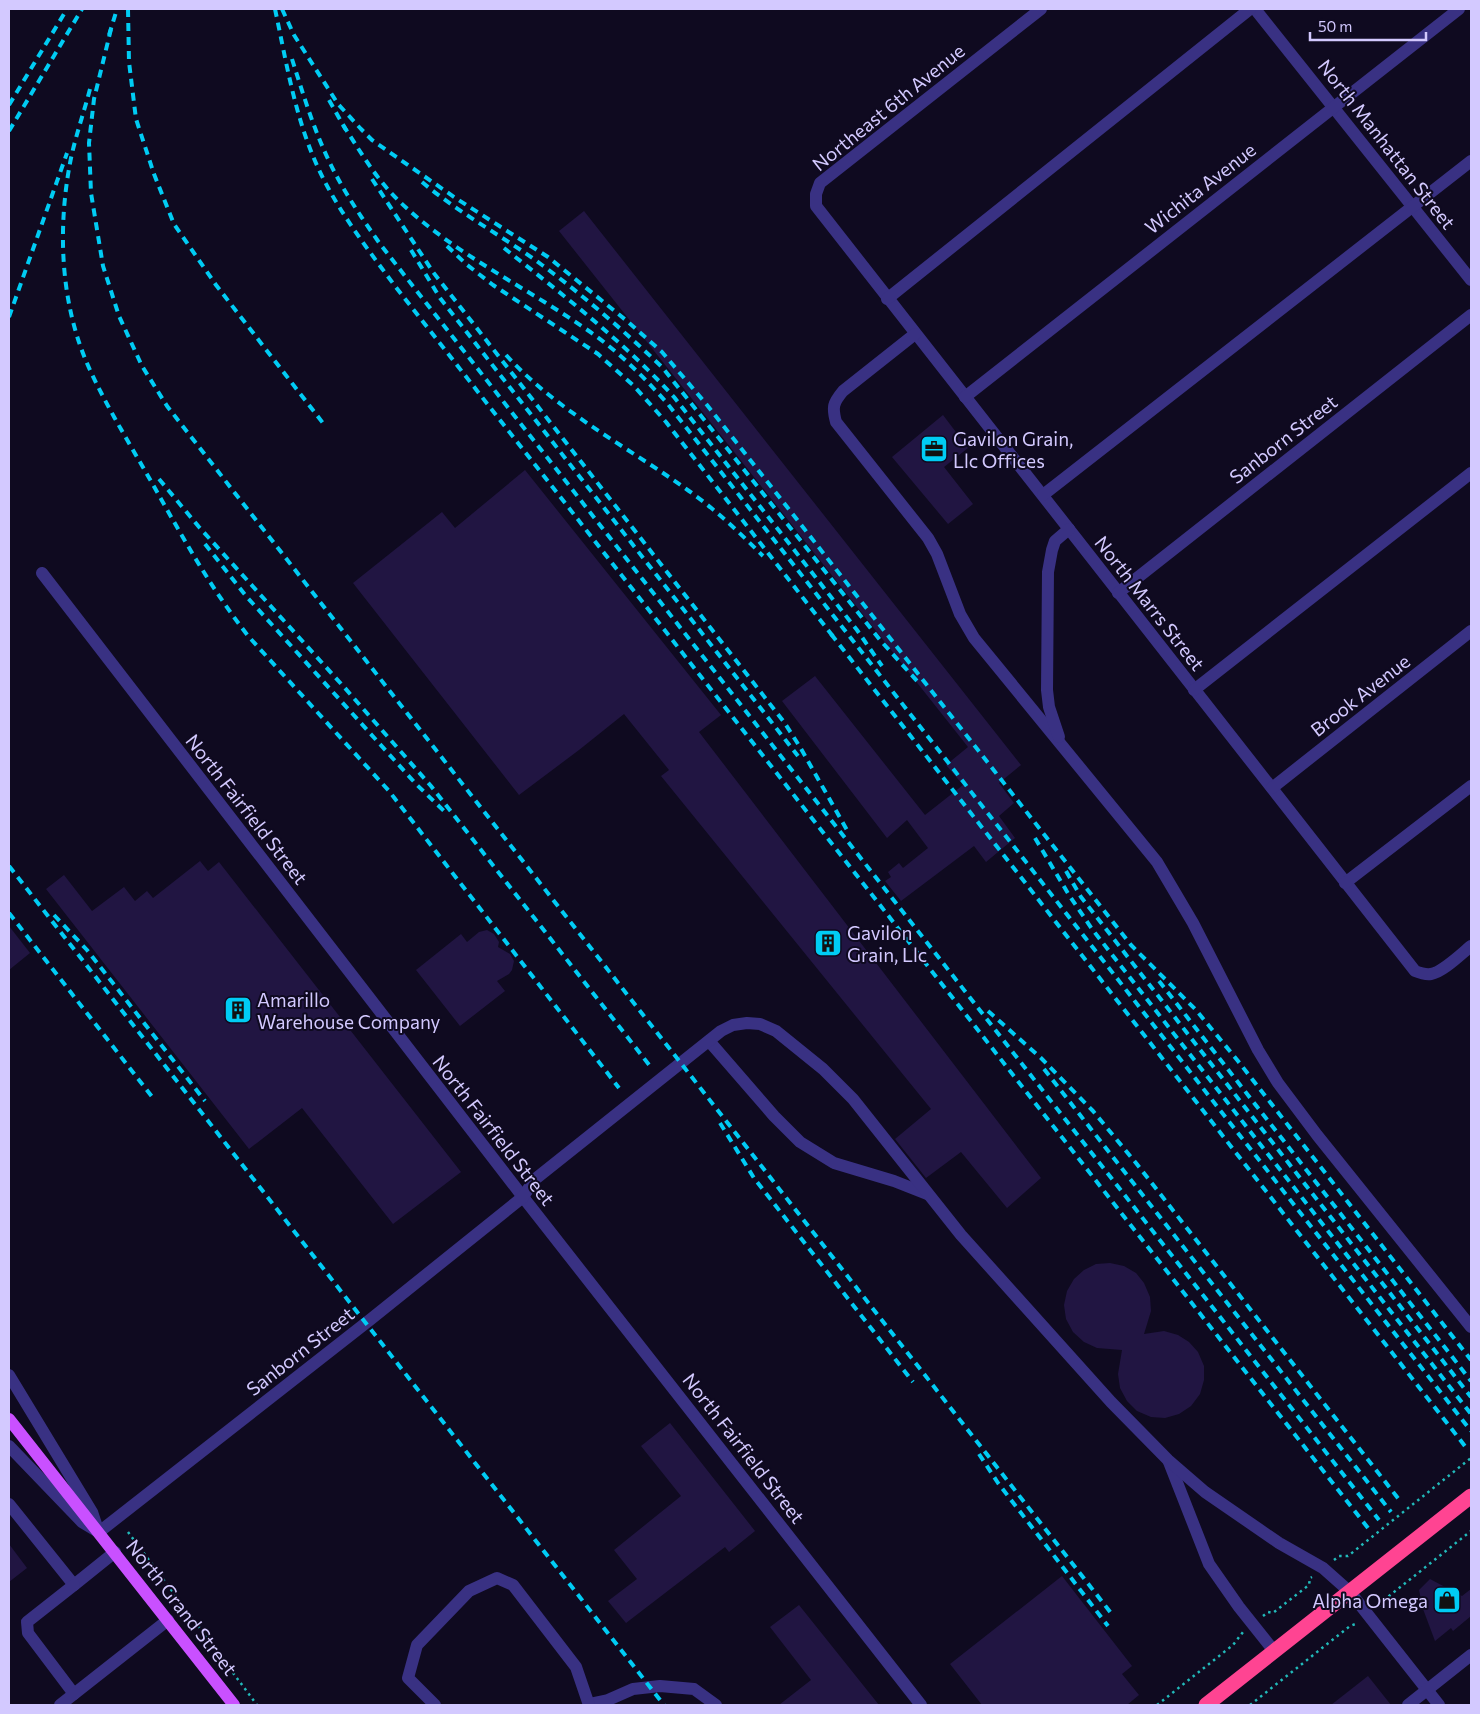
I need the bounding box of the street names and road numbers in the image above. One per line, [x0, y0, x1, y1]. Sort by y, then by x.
street label: Northeast 6th Avenue [807, 39, 969, 175]
street label: North Manhattan Street [1314, 55, 1461, 234]
street label: Wichita Avenue [1140, 138, 1260, 238]
street label: Sanborn Street [1225, 390, 1342, 488]
street label: North Marrs Street [1090, 531, 1210, 675]
street label: Brook Avenue [1306, 649, 1414, 741]
street label: North Fairfield Street [181, 729, 313, 889]
street label: North Fairfield Street [428, 1050, 560, 1210]
street label: Sanborn Street [242, 1302, 359, 1400]
street label: North Fairfield Street [678, 1368, 810, 1528]
street label: North Grand Street [122, 1534, 242, 1680]

